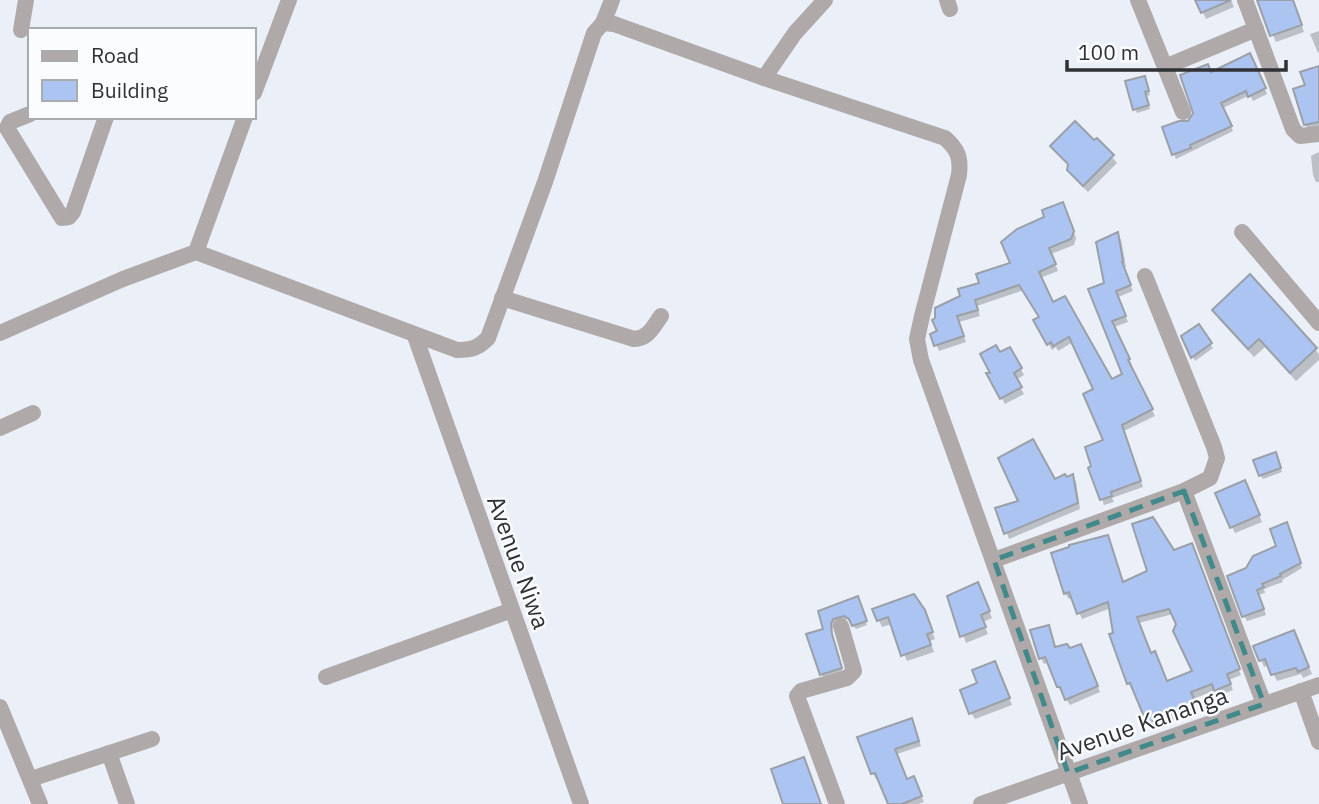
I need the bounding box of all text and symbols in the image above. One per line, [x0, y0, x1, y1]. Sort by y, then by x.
legend [28, 28, 256, 119]
scale bar [1067, 28, 1286, 72]
text: 100 m [1078, 38, 1139, 66]
text: Road [91, 41, 139, 69]
text: Building [91, 76, 168, 104]
street label: Avenue Niwa [480, 491, 558, 633]
street label: Avenue Kananga [1052, 679, 1232, 767]

